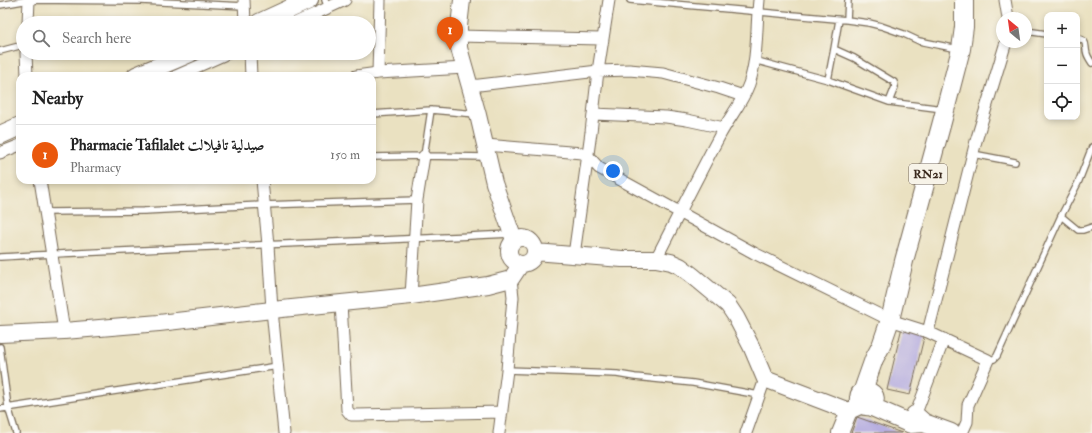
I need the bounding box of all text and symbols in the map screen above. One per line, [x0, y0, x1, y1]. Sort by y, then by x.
north arrow [996, 12, 1032, 48]
map controls [1044, 12, 1080, 120]
button: + [1044, 12, 1080, 48]
search box [16, 16, 376, 60]
pin: 1 [437, 17, 463, 50]
icon: search [30, 27, 52, 49]
text: Search here [62, 29, 131, 48]
button: − [1044, 48, 1080, 84]
button: locate [1044, 84, 1080, 120]
text: Nearby [32, 88, 83, 109]
text: Pharmacie Tafilalet صيدلية تافيلالت [70, 136, 265, 155]
text: 1 [43, 147, 47, 163]
text: 150 m [330, 147, 360, 163]
text: Pharmacy [70, 160, 121, 176]
your location [603, 161, 623, 181]
road number: RN21 [909, 164, 947, 184]

